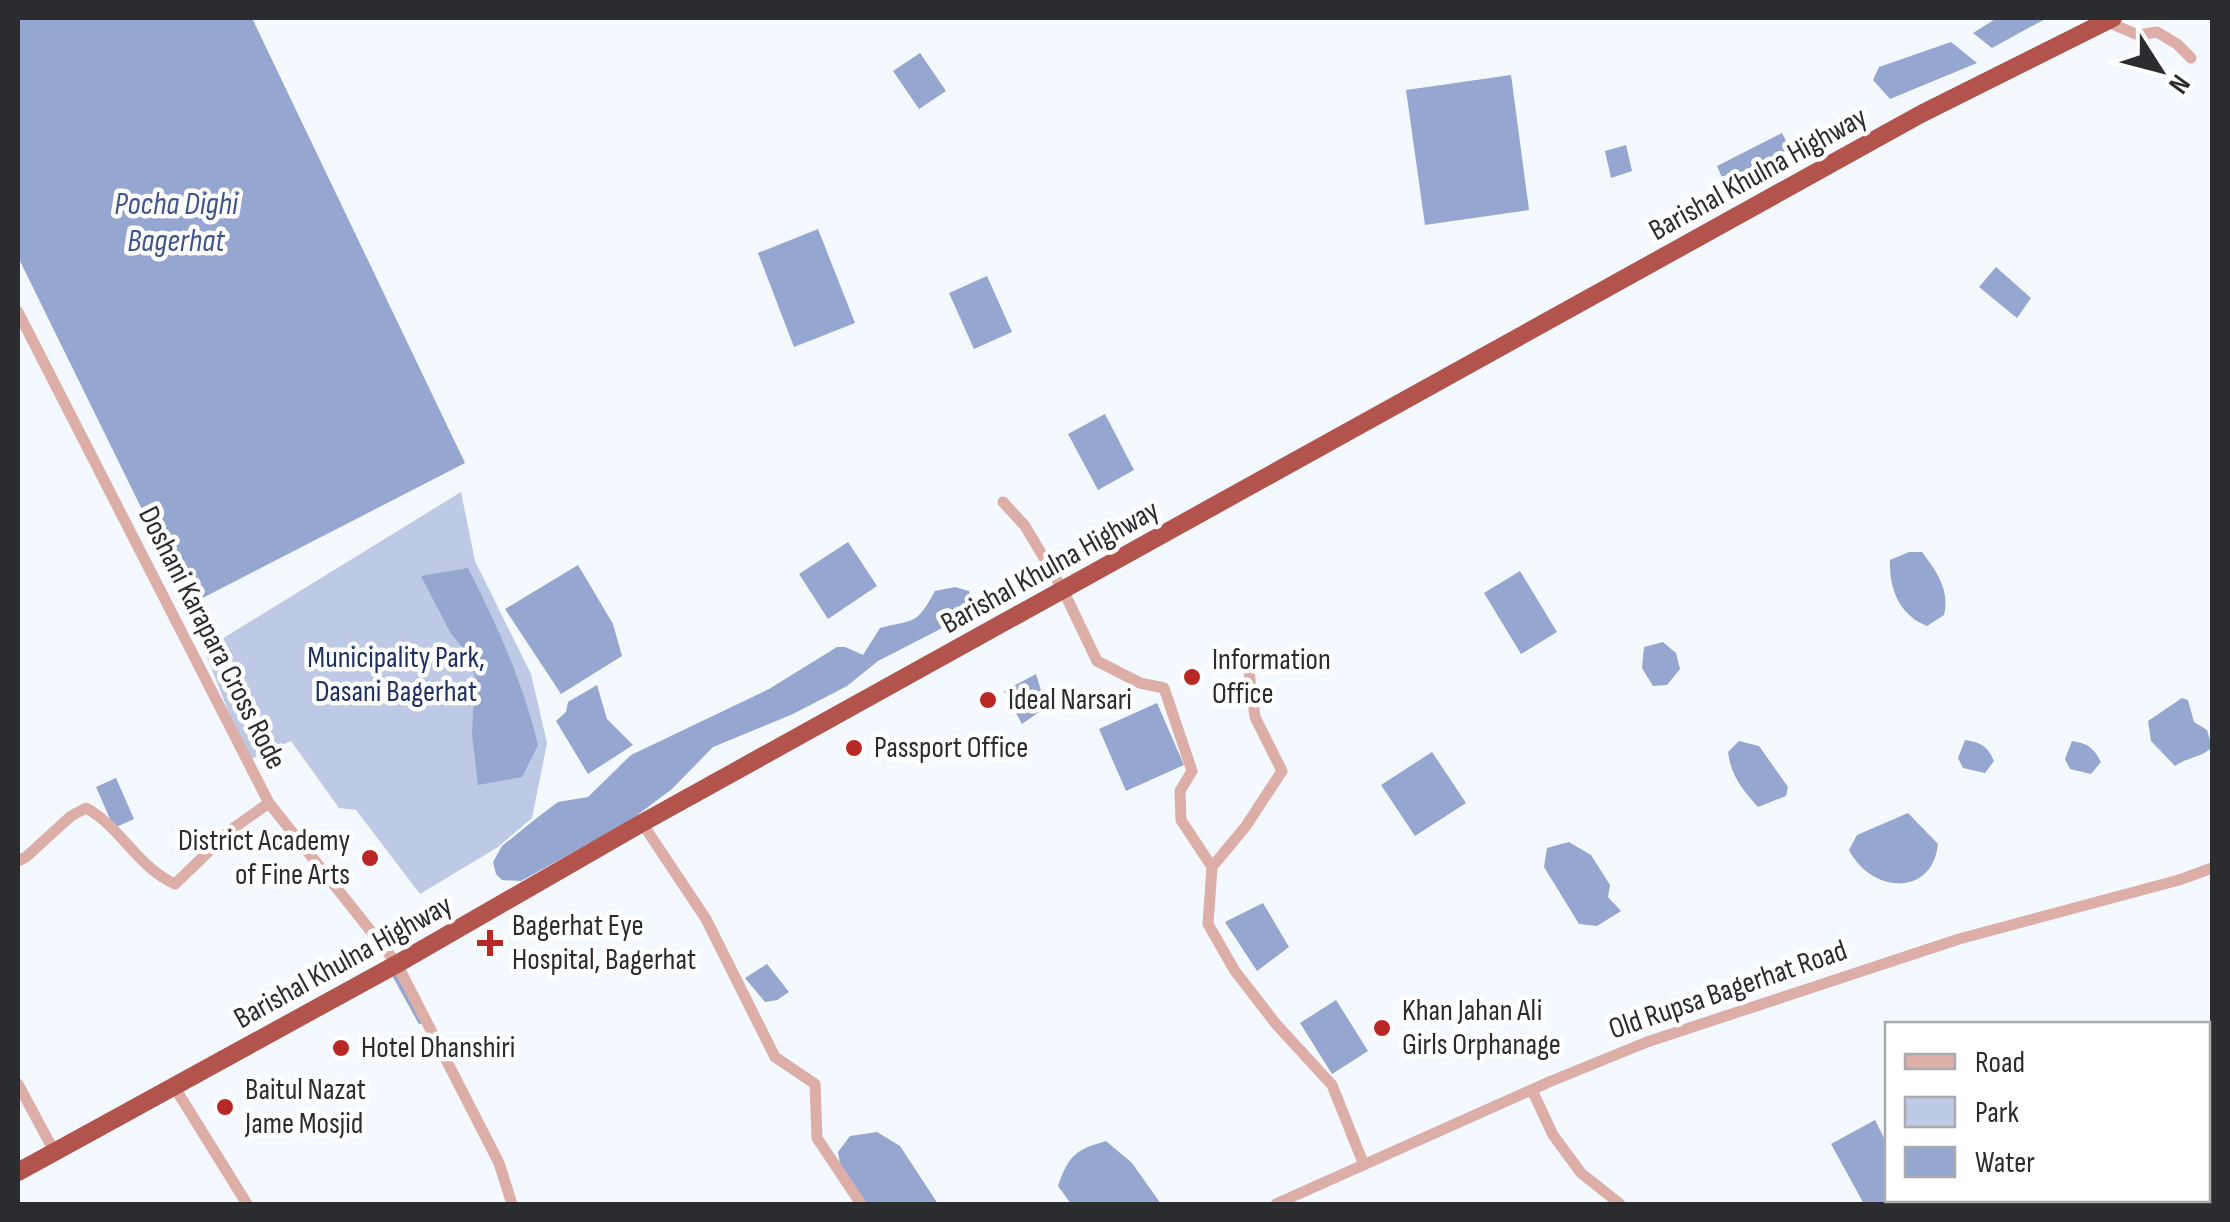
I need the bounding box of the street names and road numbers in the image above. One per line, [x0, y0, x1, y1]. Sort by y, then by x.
street label: Barishal Khulna Highway [1643, 99, 1874, 249]
street label: Barishal Khulna Highway [935, 492, 1166, 642]
street label: Doshani Karapara Cross Rode [130, 501, 294, 775]
street label: Barishal Khulna Highway [228, 887, 459, 1037]
street label: Old Rupsa Bagerhat Road [1604, 932, 1852, 1048]

